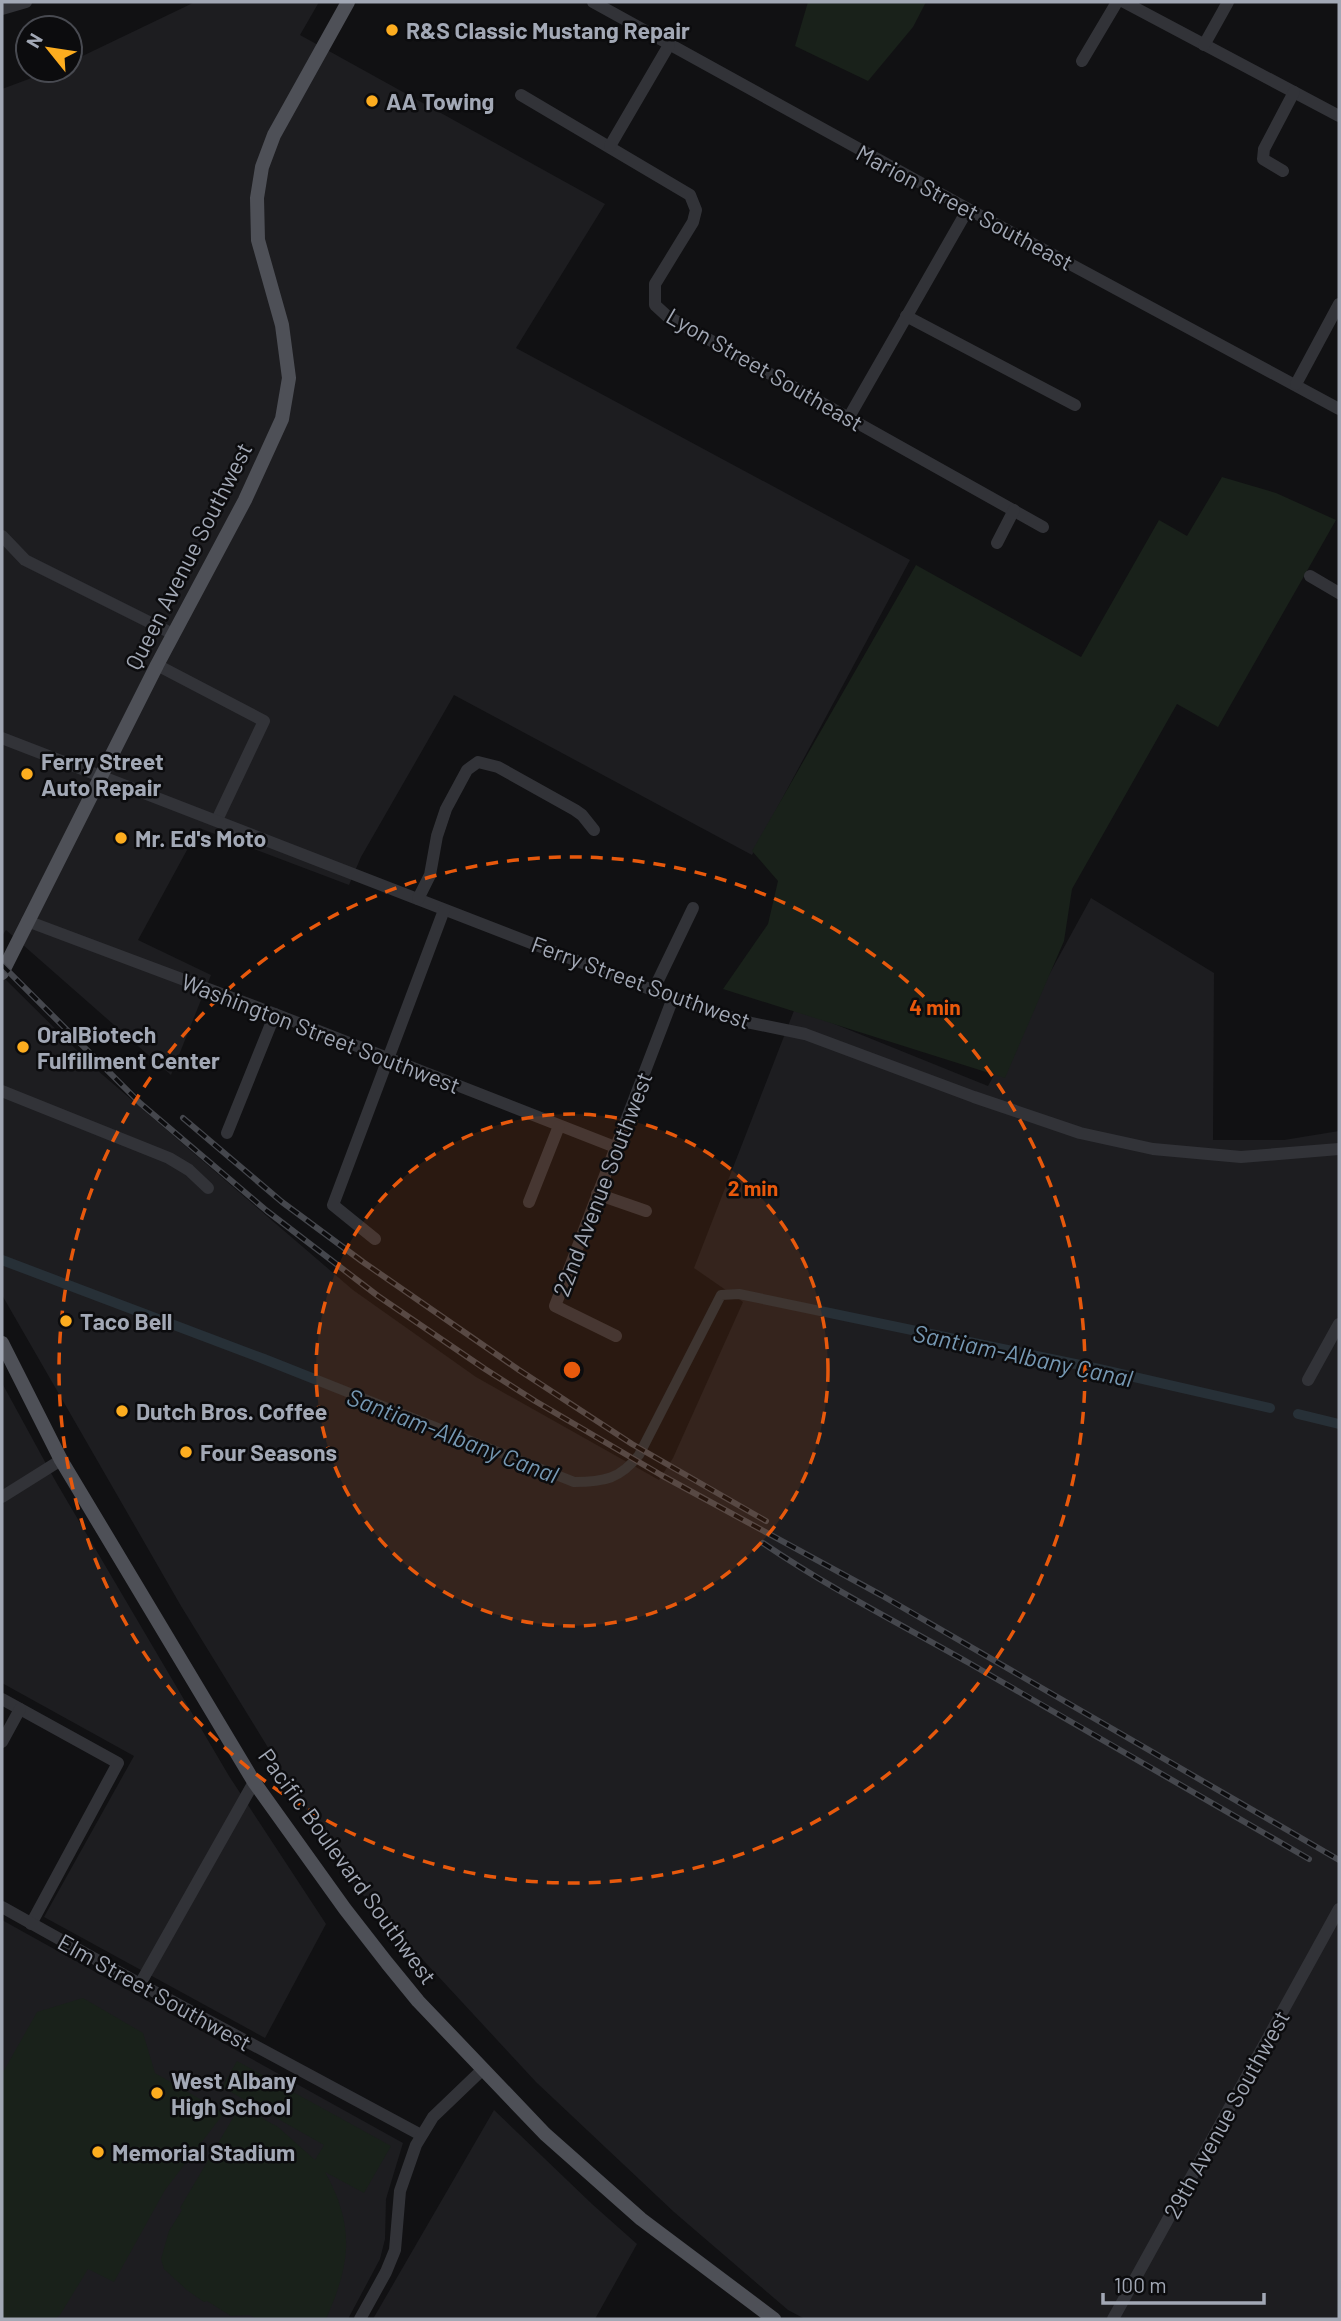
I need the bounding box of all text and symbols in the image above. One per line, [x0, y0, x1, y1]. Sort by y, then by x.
north arrow [14, 14, 84, 84]
place label: R&S Classic Mustang Repair [406, 16, 690, 44]
marker: R&S Classic Mustang Repair [384, 22, 400, 38]
text: N [21, 29, 47, 51]
place label: AA Towing [386, 87, 494, 115]
marker: AA Towing [364, 93, 380, 109]
street label: Marion Street Southeast [852, 138, 1078, 276]
street label: Lyon Street Southeast [662, 301, 868, 437]
street label: Queen Avenue Southwest [118, 438, 258, 674]
place label: Ferry Street Auto Repair [41, 747, 164, 801]
marker: Ferry Street Auto Repair [19, 766, 35, 782]
place label: Mr. Ed's Moto [135, 824, 266, 852]
marker: Mr. Ed's Moto [113, 830, 129, 846]
street label: Ferry Street Southwest [528, 929, 754, 1035]
street label: Washington Street Southwest [178, 967, 464, 1099]
text: 4 min [909, 994, 961, 1019]
place label: OralBiotech Fulfillment Center [37, 1020, 220, 1074]
marker: OralBiotech Fulfillment Center [15, 1039, 31, 1055]
street label: 22nd Avenue Southwest [546, 1068, 658, 1300]
text: 2 min [728, 1175, 778, 1200]
place label: Taco Bell [80, 1307, 172, 1335]
marker: Taco Bell [58, 1313, 74, 1329]
water label: Santiam-Albany Canal [910, 1318, 1136, 1393]
centre of rings [560, 1358, 584, 1382]
water label: Santiam-Albany Canal [343, 1381, 563, 1489]
place label: Dutch Bros. Coffee [136, 1397, 327, 1425]
marker: Dutch Bros. Coffee [114, 1403, 130, 1419]
place label: Four Seasons [200, 1438, 337, 1466]
marker: Four Seasons [178, 1444, 194, 1460]
street label: Pacific Boulevard Southwest [253, 1743, 443, 1989]
street label: Elm Street Southwest [53, 1927, 257, 2057]
street label: 29th Avenue Southwest [1157, 2005, 1295, 2223]
place label: West Albany High School [171, 2066, 297, 2120]
marker: West Albany High School [149, 2085, 165, 2101]
place label: Memorial Stadium [112, 2138, 295, 2166]
marker: Memorial Stadium [90, 2144, 106, 2160]
scale bar [1103, 2262, 1264, 2306]
text: 100 m [1114, 2272, 1167, 2297]

